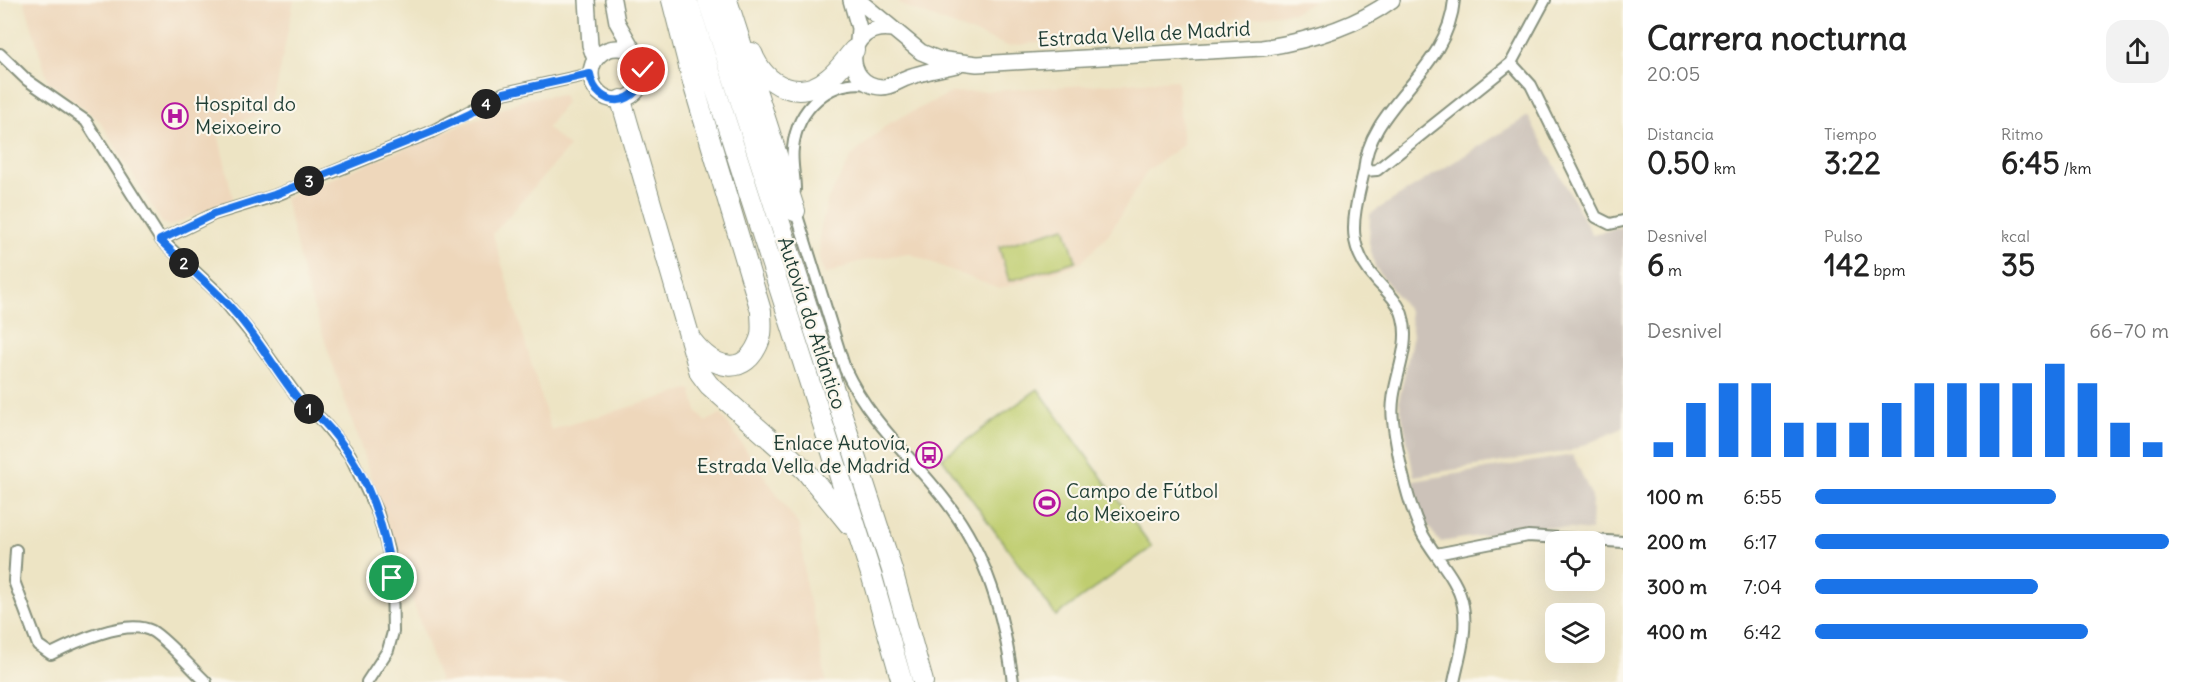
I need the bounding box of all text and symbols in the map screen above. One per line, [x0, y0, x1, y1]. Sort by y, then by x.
street label: Estrada Vella de Madrid [1037, 15, 1251, 52]
text: Carrera nocturna [1647, 17, 1907, 59]
button: share [2106, 20, 2169, 83]
pin [617, 44, 668, 95]
icon: check [626, 53, 659, 86]
text: 20:05 [1647, 61, 1700, 86]
pin: 4 [471, 89, 501, 119]
place label: Hospital do Meixoeiro [195, 91, 296, 139]
text: 4 [481, 94, 491, 114]
hospital icon: Hospital do Meixoeiro [160, 101, 190, 131]
text: Distancia [1647, 124, 1714, 144]
text: Tiempo [1824, 124, 1877, 144]
text: Ritmo [2001, 124, 2043, 144]
text: 0.50 [1647, 144, 1710, 182]
text: 3:22 [1824, 144, 1881, 182]
text: 6:45 [2001, 144, 2060, 182]
text: km [1710, 158, 1736, 178]
text: /km [2060, 158, 2092, 178]
pin: 3 [294, 166, 324, 196]
text: 3 [304, 171, 314, 191]
text: Desnivel [1647, 226, 1707, 246]
text: Pulso [1824, 226, 1863, 246]
text: kcal [2001, 226, 2030, 246]
street label: Autovía do Atlántico [773, 233, 852, 412]
text: 6 [1647, 246, 1664, 284]
text: 142 [1824, 246, 1870, 284]
text: 35 [2001, 246, 2035, 284]
pin: 2 [169, 248, 199, 278]
text: 2 [180, 253, 188, 273]
text: m [1664, 260, 1682, 280]
text: bpm [1870, 260, 1906, 280]
text: Desnivel [1647, 318, 1722, 343]
text: 66–70 m [2089, 318, 2169, 343]
pin: 1 [294, 394, 324, 424]
text: 1 [306, 399, 312, 419]
place label: Enlace Autovía, Estrada Vella de Madrid [697, 430, 910, 478]
bus stop icon: Enlace Autovía, Estrada Vella de Madrid [914, 440, 944, 470]
place label: Campo de Fútbol do Meixoeiro [1066, 478, 1218, 526]
text: 100 m [1647, 484, 1704, 509]
text: 6:55 [1743, 484, 1782, 509]
sports icon: Campo de Fútbol do Meixoeiro [1032, 488, 1062, 518]
text: 200 m [1647, 529, 1707, 554]
text: 6:17 [1743, 529, 1777, 554]
map controls [1545, 531, 1605, 663]
button: locate [1545, 531, 1605, 591]
pin [366, 552, 417, 603]
icon: arrive [375, 561, 408, 594]
text: 300 m [1647, 574, 1707, 599]
text: 7:04 [1743, 574, 1782, 599]
button: layers [1545, 603, 1605, 663]
text: 400 m [1647, 619, 1707, 644]
text: 6:42 [1743, 619, 1782, 644]

